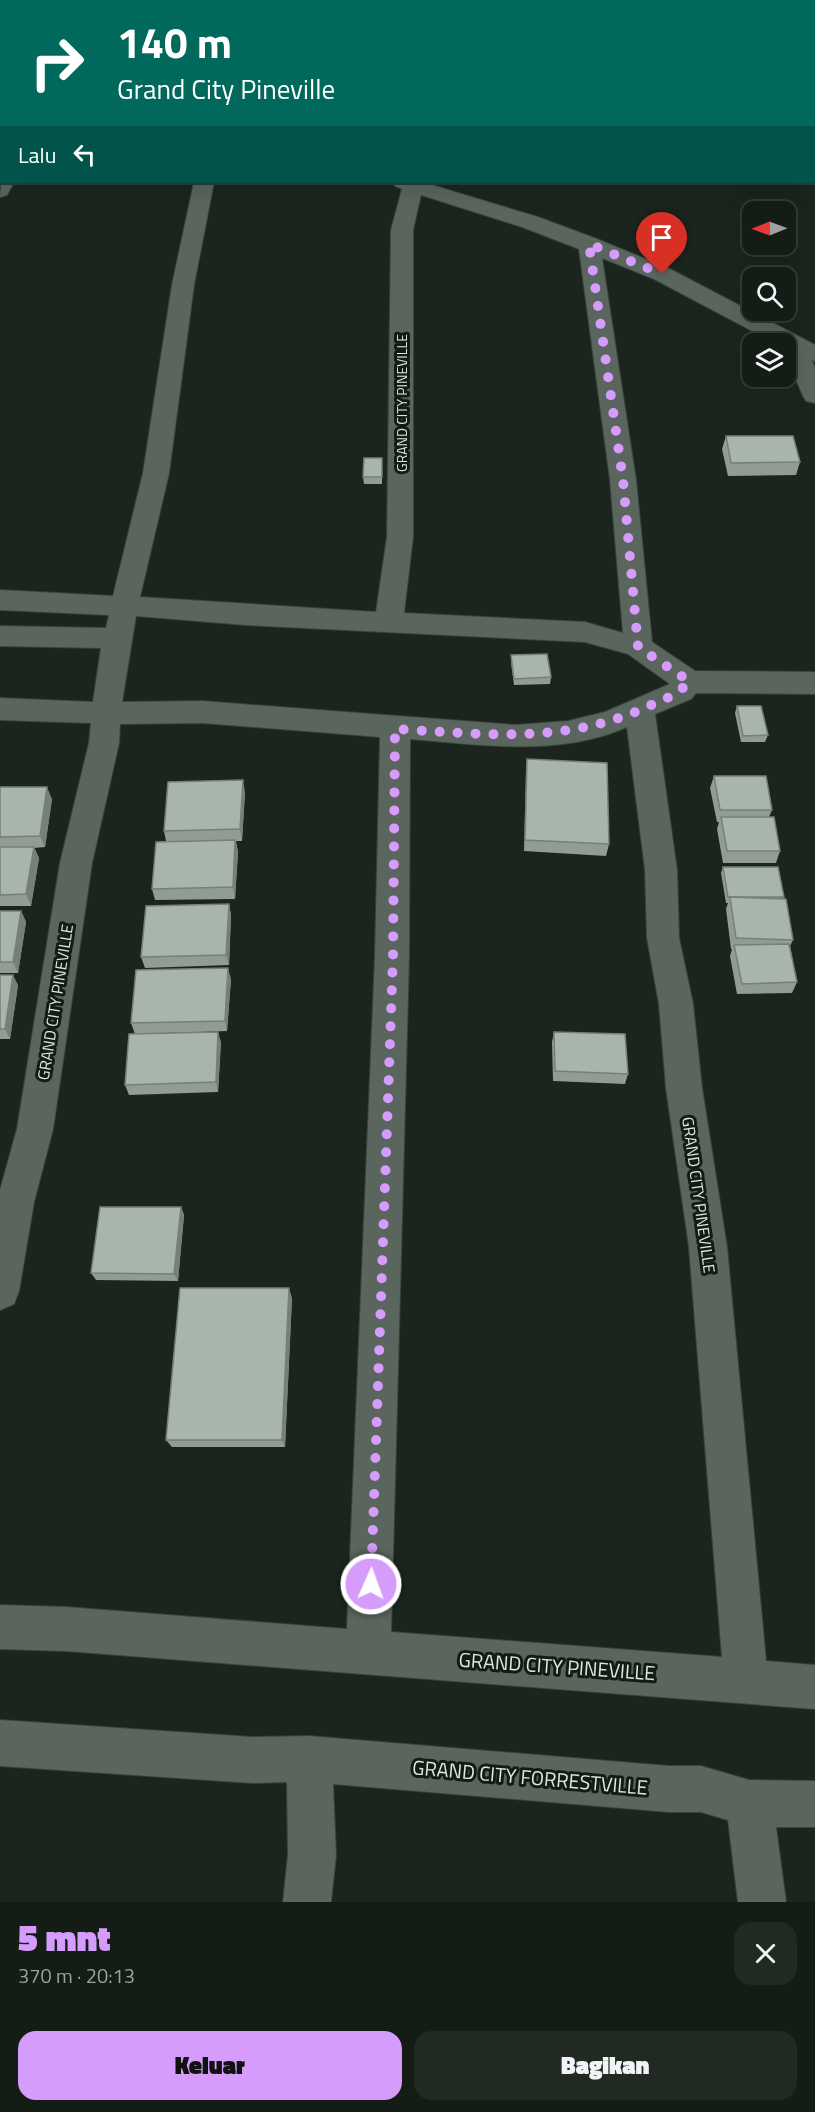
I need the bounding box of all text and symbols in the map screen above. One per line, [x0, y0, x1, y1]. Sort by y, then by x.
text: 140 m [117, 10, 232, 74]
icon: right [18, 24, 96, 102]
text: Grand City Pineville [117, 68, 335, 109]
text: Lalu [18, 138, 56, 172]
icon: left [68, 138, 101, 171]
north arrow [742, 201, 796, 255]
map controls [742, 201, 796, 387]
pin [636, 212, 687, 274]
icon: arrive [645, 221, 678, 254]
button: search [742, 267, 796, 321]
button: layers [742, 333, 796, 387]
street label: GRAND CITY PINEVILLE [391, 334, 412, 472]
street label: GRAND CITY PINEVILLE [31, 922, 79, 1082]
street label: GRAND CITY PINEVILLE [676, 1115, 722, 1275]
position arrow [339, 1552, 403, 1616]
street label: GRAND CITY PINEVILLE [458, 1644, 656, 1688]
street label: GRAND CITY FORRESTVILLE [411, 1751, 649, 1803]
text: 5 mnt [18, 1910, 111, 1965]
button: close [734, 1922, 797, 1985]
text: 370 m · 20:13 [18, 1960, 135, 1991]
button: Keluar [18, 2031, 402, 2100]
button: Bagikan [414, 2031, 797, 2100]

